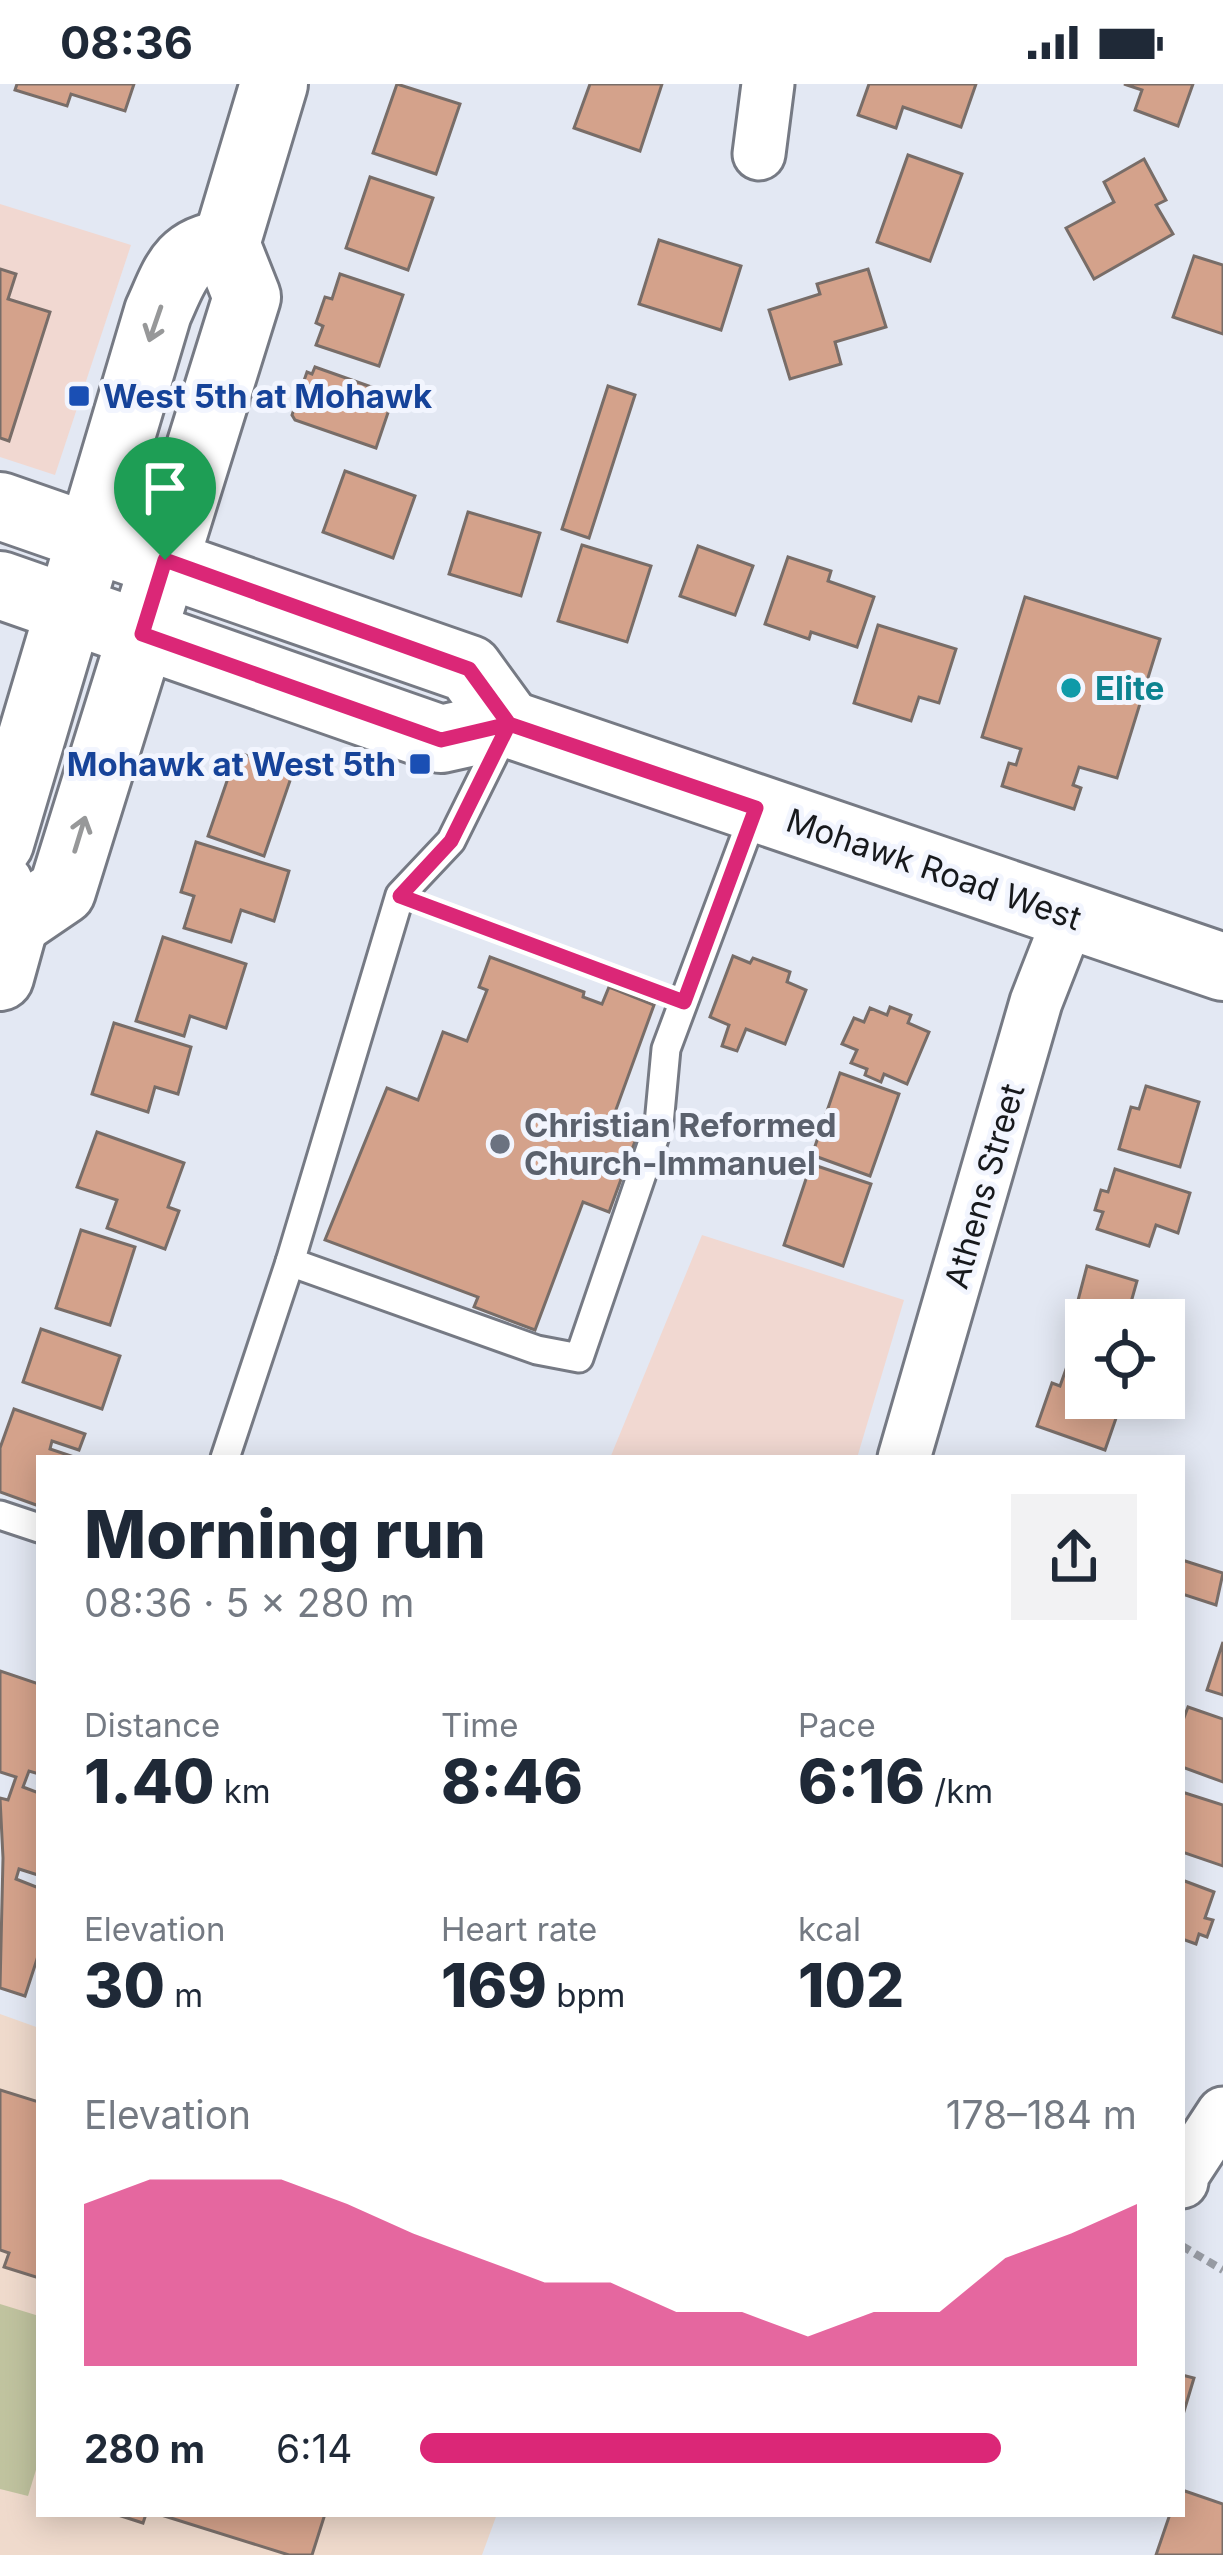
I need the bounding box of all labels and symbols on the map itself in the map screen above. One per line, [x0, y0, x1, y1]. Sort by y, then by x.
one-way arrow [142, 304, 164, 342]
place label: West 5th at Mohawk [103, 376, 432, 416]
marker: West 5th at Mohawk [66, 383, 92, 409]
pin [114, 437, 216, 560]
place label: Elite [1095, 668, 1164, 708]
marker: Elite [1058, 675, 1084, 701]
place label: Mohawk at West 5th [67, 744, 396, 784]
marker: Mohawk at West 5th [407, 751, 433, 777]
street label: Mohawk Road West [781, 800, 1087, 938]
one-way arrow [70, 816, 92, 854]
street label: Athens Street [936, 1079, 1032, 1293]
place label: Christian Reformed Church-Immanuel [524, 1105, 836, 1183]
marker: Christian Reformed Church-Immanuel [487, 1131, 513, 1157]

